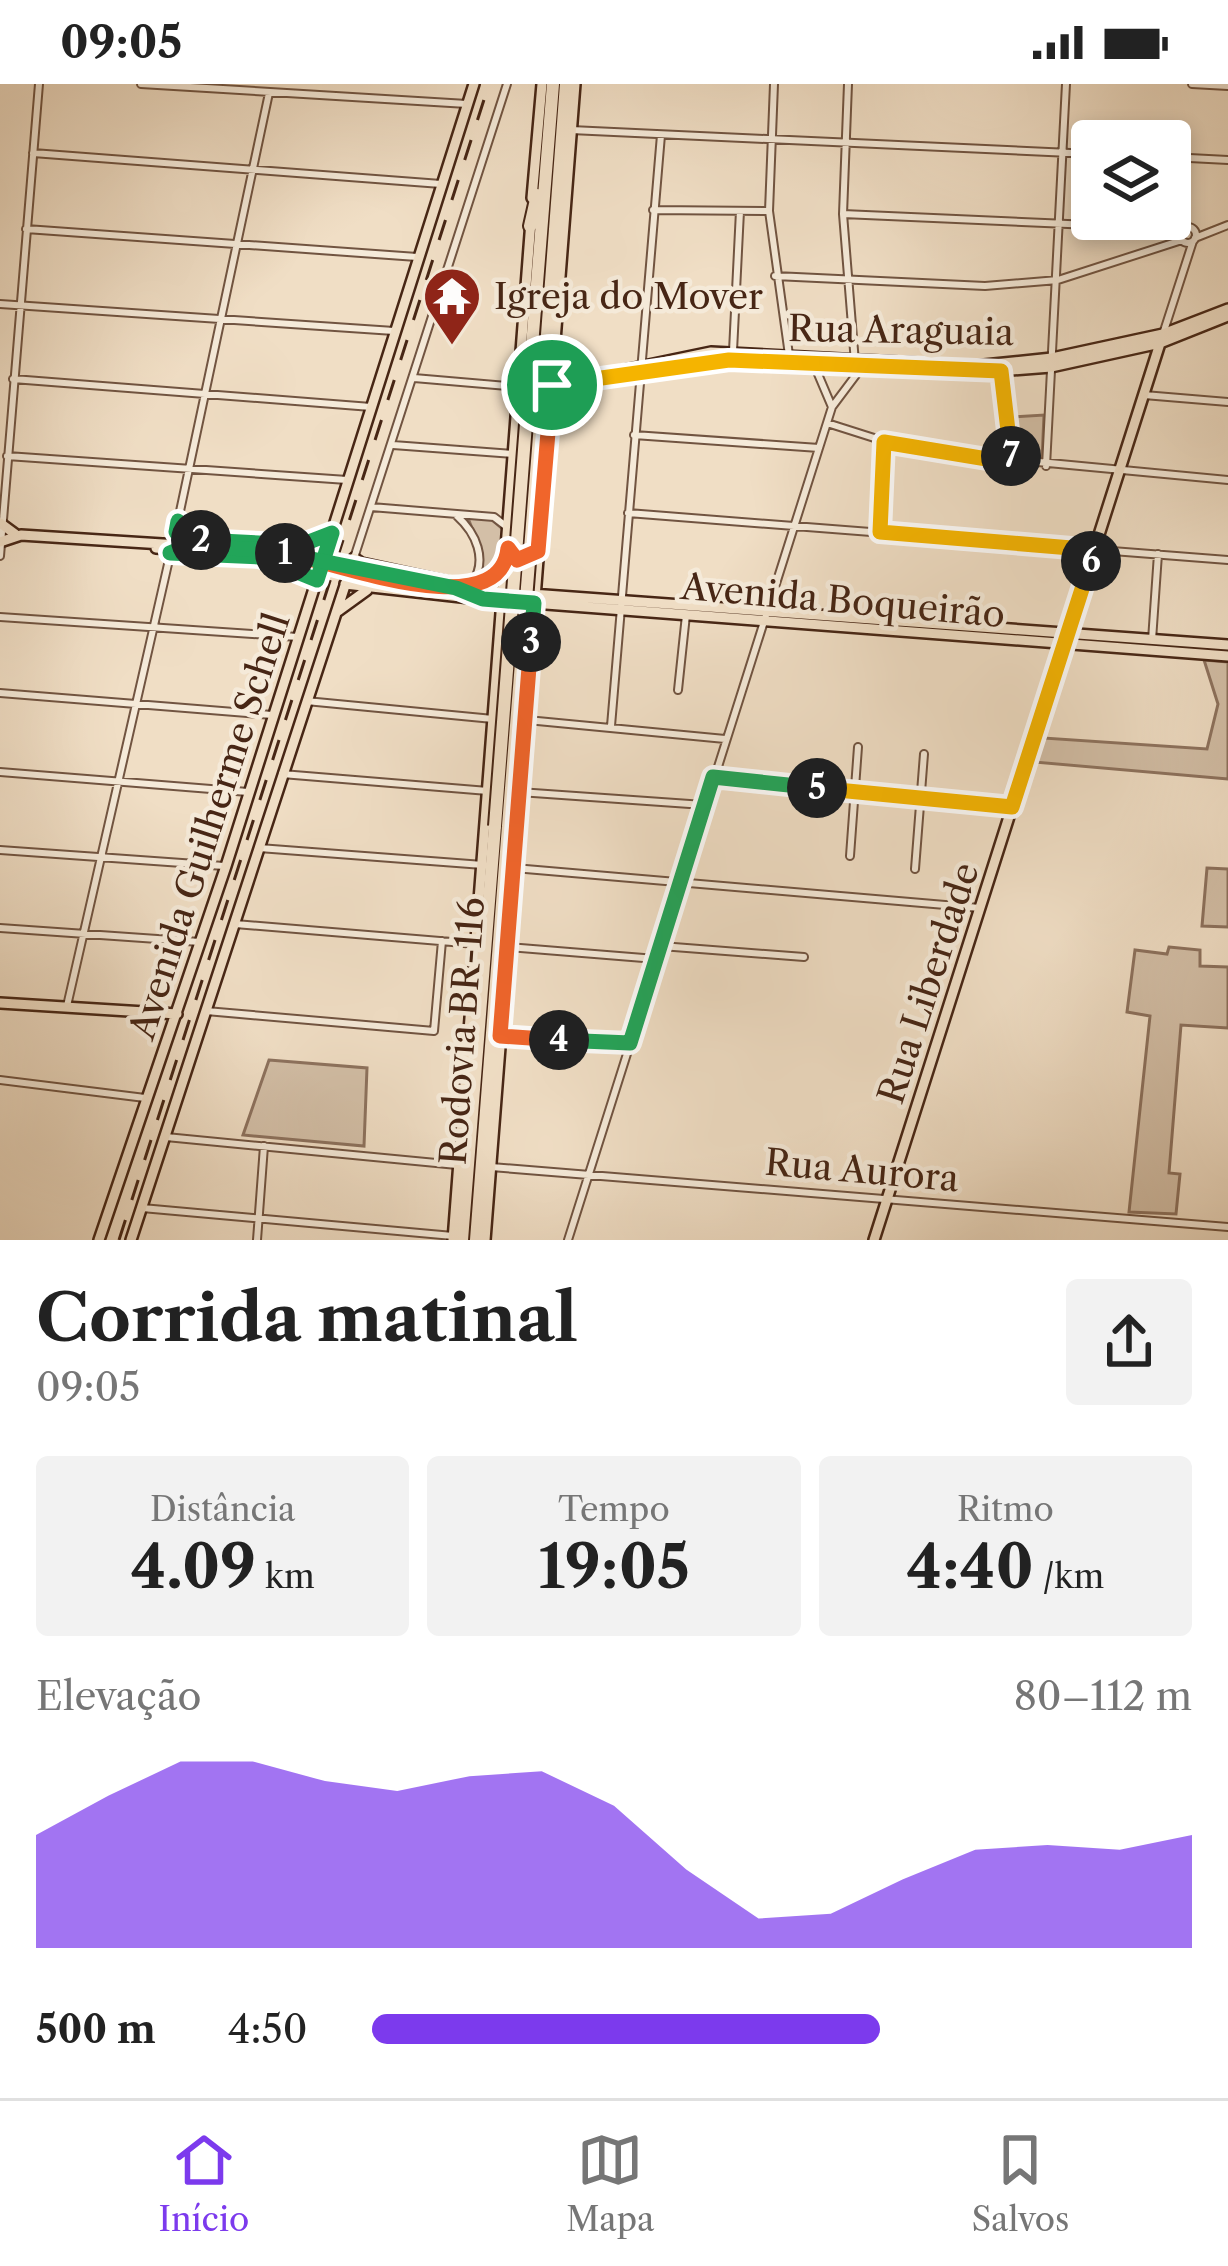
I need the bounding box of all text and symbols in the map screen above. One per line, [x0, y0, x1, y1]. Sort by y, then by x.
text: 09:05 [60, 14, 182, 70]
map controls [1071, 120, 1191, 240]
button: layers [1071, 120, 1191, 240]
temple icon: Igreja do Mover [421, 265, 483, 347]
place label: Igreja do Mover [494, 274, 763, 318]
street label: Rua Araguaia [788, 306, 1014, 354]
pin [501, 334, 603, 436]
icon: arrive [519, 352, 585, 418]
pin: 7 [981, 426, 1041, 486]
text: 7 [1002, 435, 1020, 476]
pin: 2 [171, 510, 231, 570]
text: 2 [191, 519, 211, 560]
pin: 1 [255, 523, 315, 583]
pin: 6 [1061, 531, 1121, 591]
text: 1 [278, 532, 292, 573]
text: 6 [1081, 540, 1101, 581]
street label: Avenida Boqueirão [678, 564, 1007, 636]
street label: Avenida Guilherme Schell [119, 608, 299, 1045]
pin: 3 [501, 612, 561, 672]
text: 3 [522, 621, 540, 662]
pin: 5 [787, 758, 847, 818]
text: 5 [808, 767, 826, 808]
street label: Rua Liberdade [868, 857, 988, 1109]
street label: Rodovia BR-116 [431, 896, 493, 1166]
pin: 4 [529, 1010, 589, 1070]
text: 4 [549, 1019, 569, 1060]
street label: Rua Aurora [763, 1140, 961, 1200]
text: Corrida matinal [36, 1277, 578, 1358]
button: share [1066, 1279, 1192, 1405]
text: 09:05 [36, 1363, 140, 1411]
text: Distância [150, 1489, 295, 1530]
text: Tempo [558, 1489, 670, 1530]
text: Ritmo [957, 1489, 1054, 1530]
text: 4.09 [131, 1530, 256, 1604]
text: 19:05 [538, 1530, 690, 1604]
text: 4:40 [907, 1530, 1034, 1604]
text: km [256, 1556, 315, 1597]
text: /km [1034, 1556, 1104, 1597]
text: Elevação [36, 1672, 201, 1720]
text: 80–112 m [1014, 1672, 1192, 1720]
text: 500 m [36, 2005, 156, 2053]
text: 4:50 [228, 2005, 307, 2053]
tab: Início [158, 2127, 249, 2240]
tab: Mapa [566, 2127, 654, 2240]
tab: Salvos [971, 2127, 1069, 2240]

